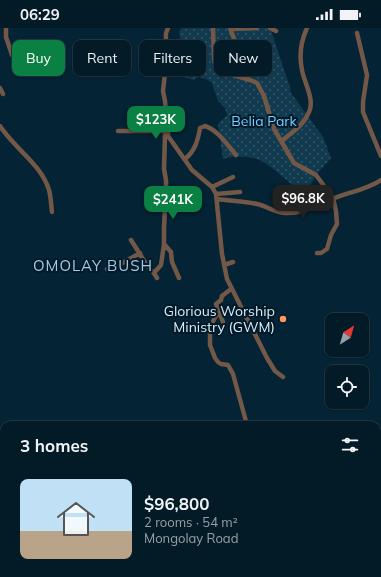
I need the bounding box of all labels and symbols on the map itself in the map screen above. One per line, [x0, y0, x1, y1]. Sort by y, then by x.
pin: $123K [128, 106, 184, 140]
park label: Belia Park [231, 112, 297, 130]
pin: $96.8K [270, 185, 336, 219]
pin: $241K [145, 186, 201, 220]
district label: OMOLAY BUSH [33, 256, 153, 275]
place label: Glorious Worship Ministry (GWM) [164, 302, 275, 336]
north arrow [325, 313, 369, 357]
marker: Glorious Worship Ministry (GWM) [278, 314, 288, 324]

